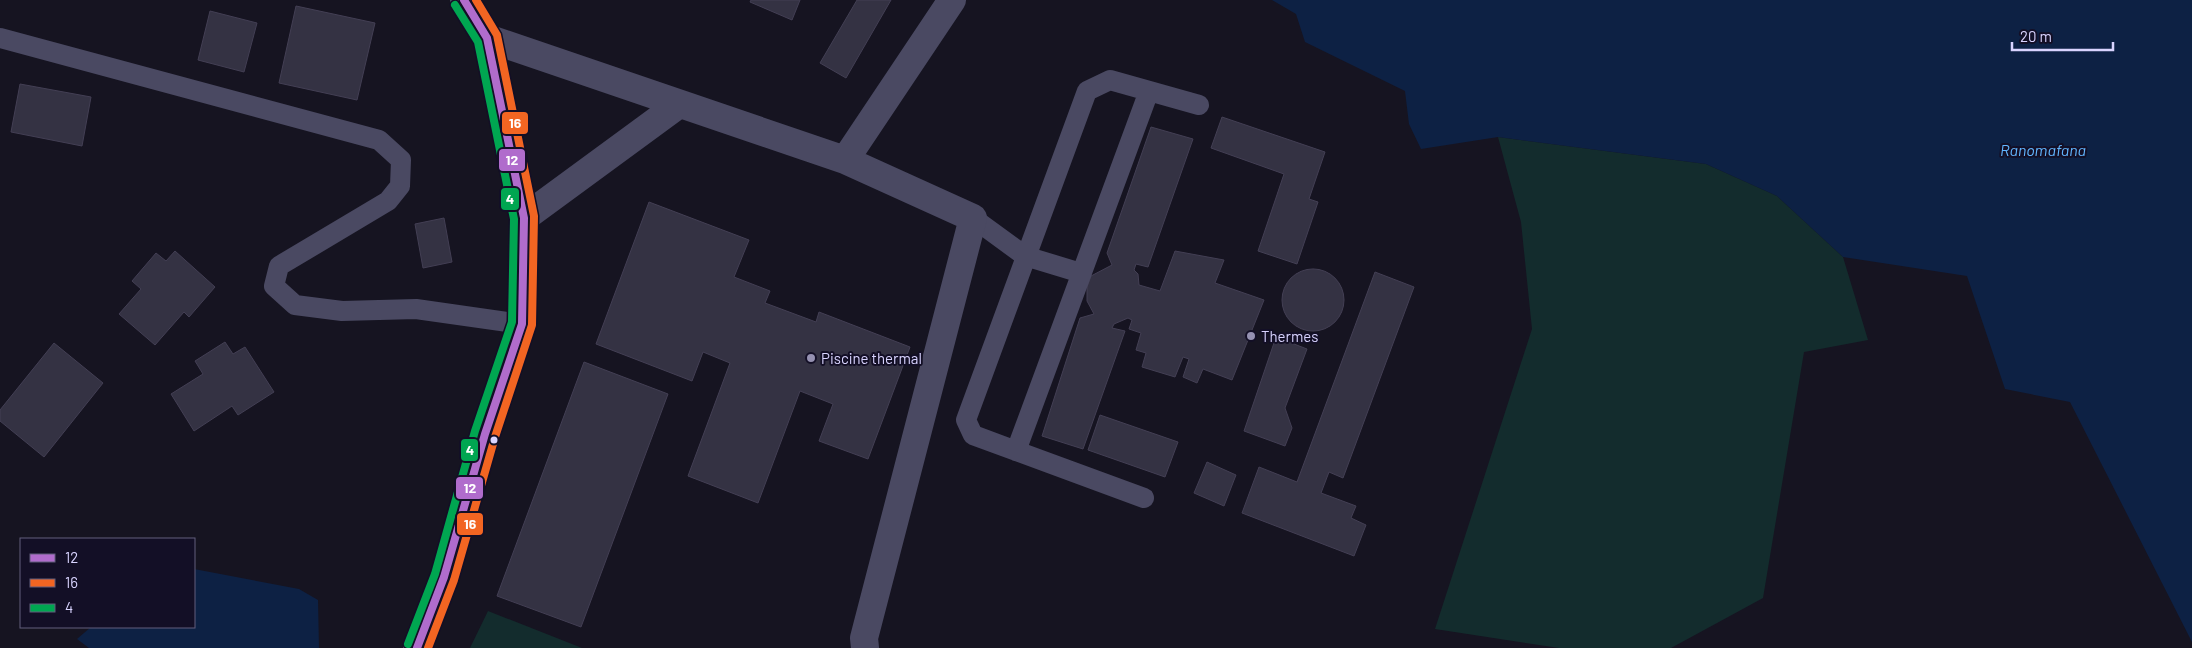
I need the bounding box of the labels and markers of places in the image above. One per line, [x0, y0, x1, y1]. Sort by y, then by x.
place label: Thermes [1261, 327, 1318, 345]
marker: Thermes [1245, 330, 1257, 342]
place label: Piscine thermal [821, 349, 922, 367]
marker: Piscine thermal [805, 352, 817, 364]
unlabelled marker [489, 435, 499, 445]

